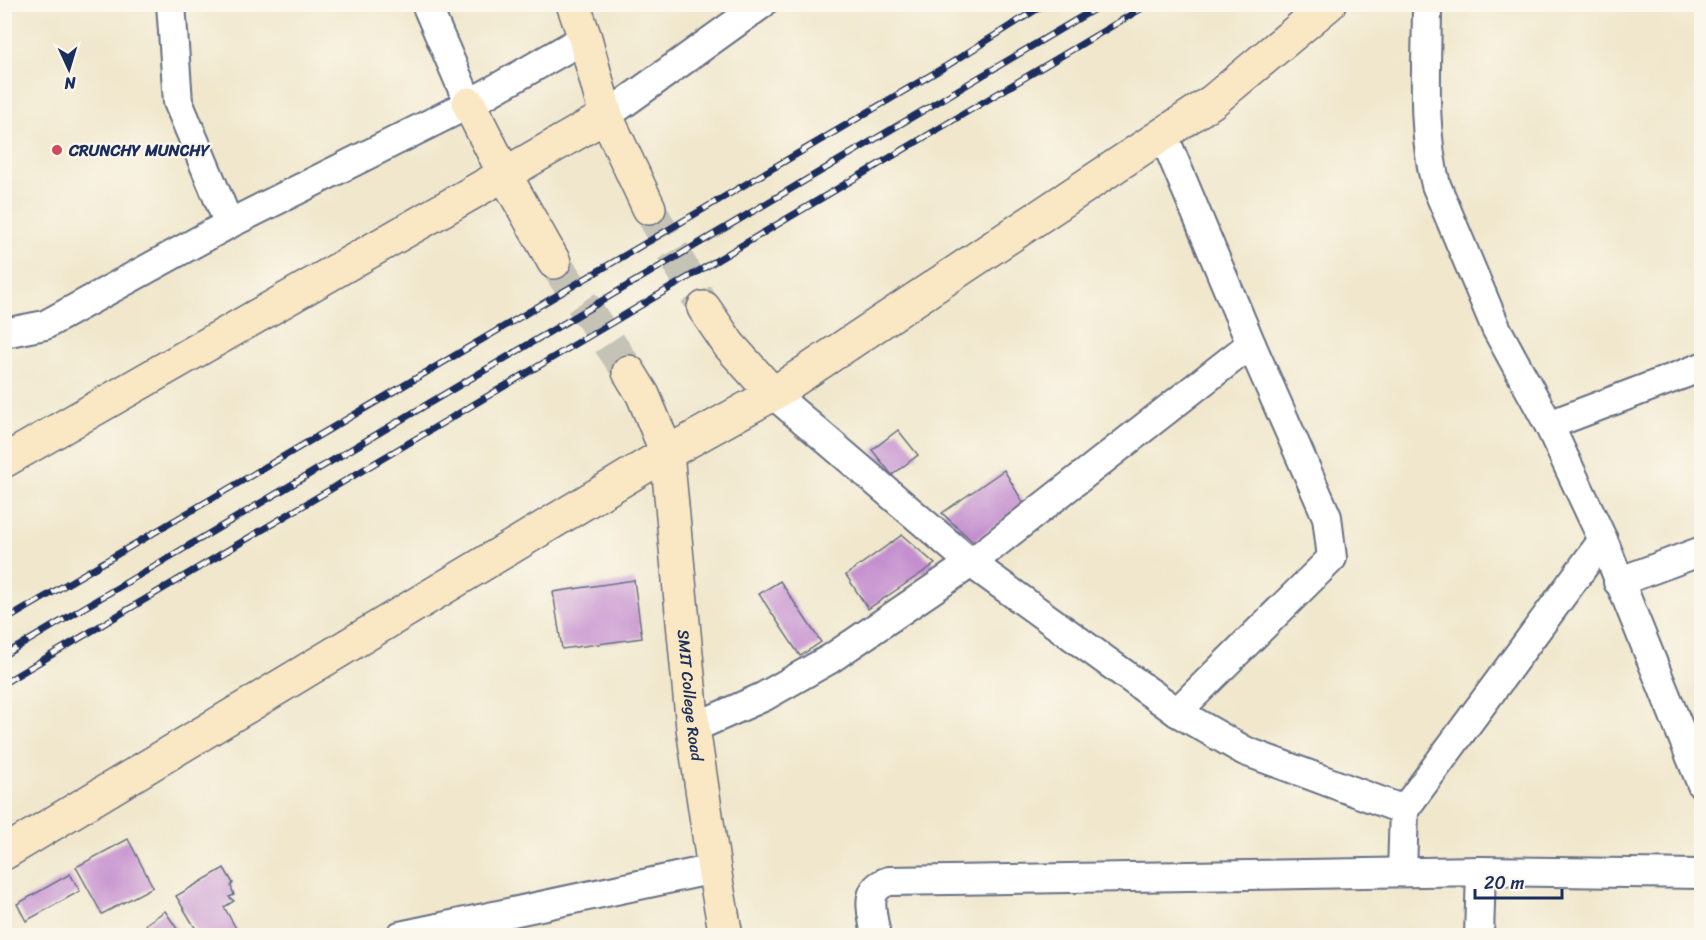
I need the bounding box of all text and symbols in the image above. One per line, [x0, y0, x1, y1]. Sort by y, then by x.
north arrow [39, 39, 99, 99]
text: N [63, 69, 78, 98]
place label: CRUNCHY MUNCHY [68, 136, 211, 165]
marker: CRUNCHY MUNCHY [50, 143, 64, 157]
street label: SMIT College Road [669, 628, 712, 764]
scale bar [1475, 862, 1562, 900]
text: 20 m [1484, 867, 1524, 899]

